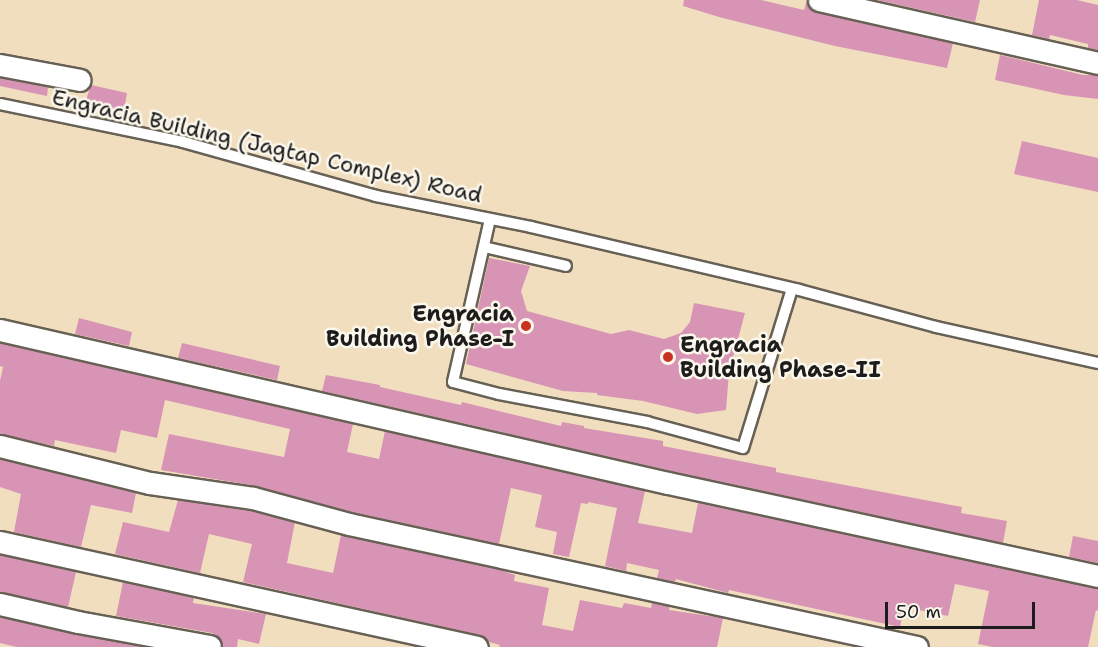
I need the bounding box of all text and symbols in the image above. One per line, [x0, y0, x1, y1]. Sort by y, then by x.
street label: Engracia Building (Jagtap Complex) Road [49, 84, 485, 208]
place label: Engracia Building Phase-I [326, 300, 514, 352]
marker: Engracia Building Phase-I [519, 319, 533, 333]
place label: Engracia Building Phase-II [680, 331, 881, 382]
marker: Engracia Building Phase-II [661, 350, 675, 364]
scale bar [888, 590, 1038, 628]
text: 50 m [896, 600, 941, 624]

